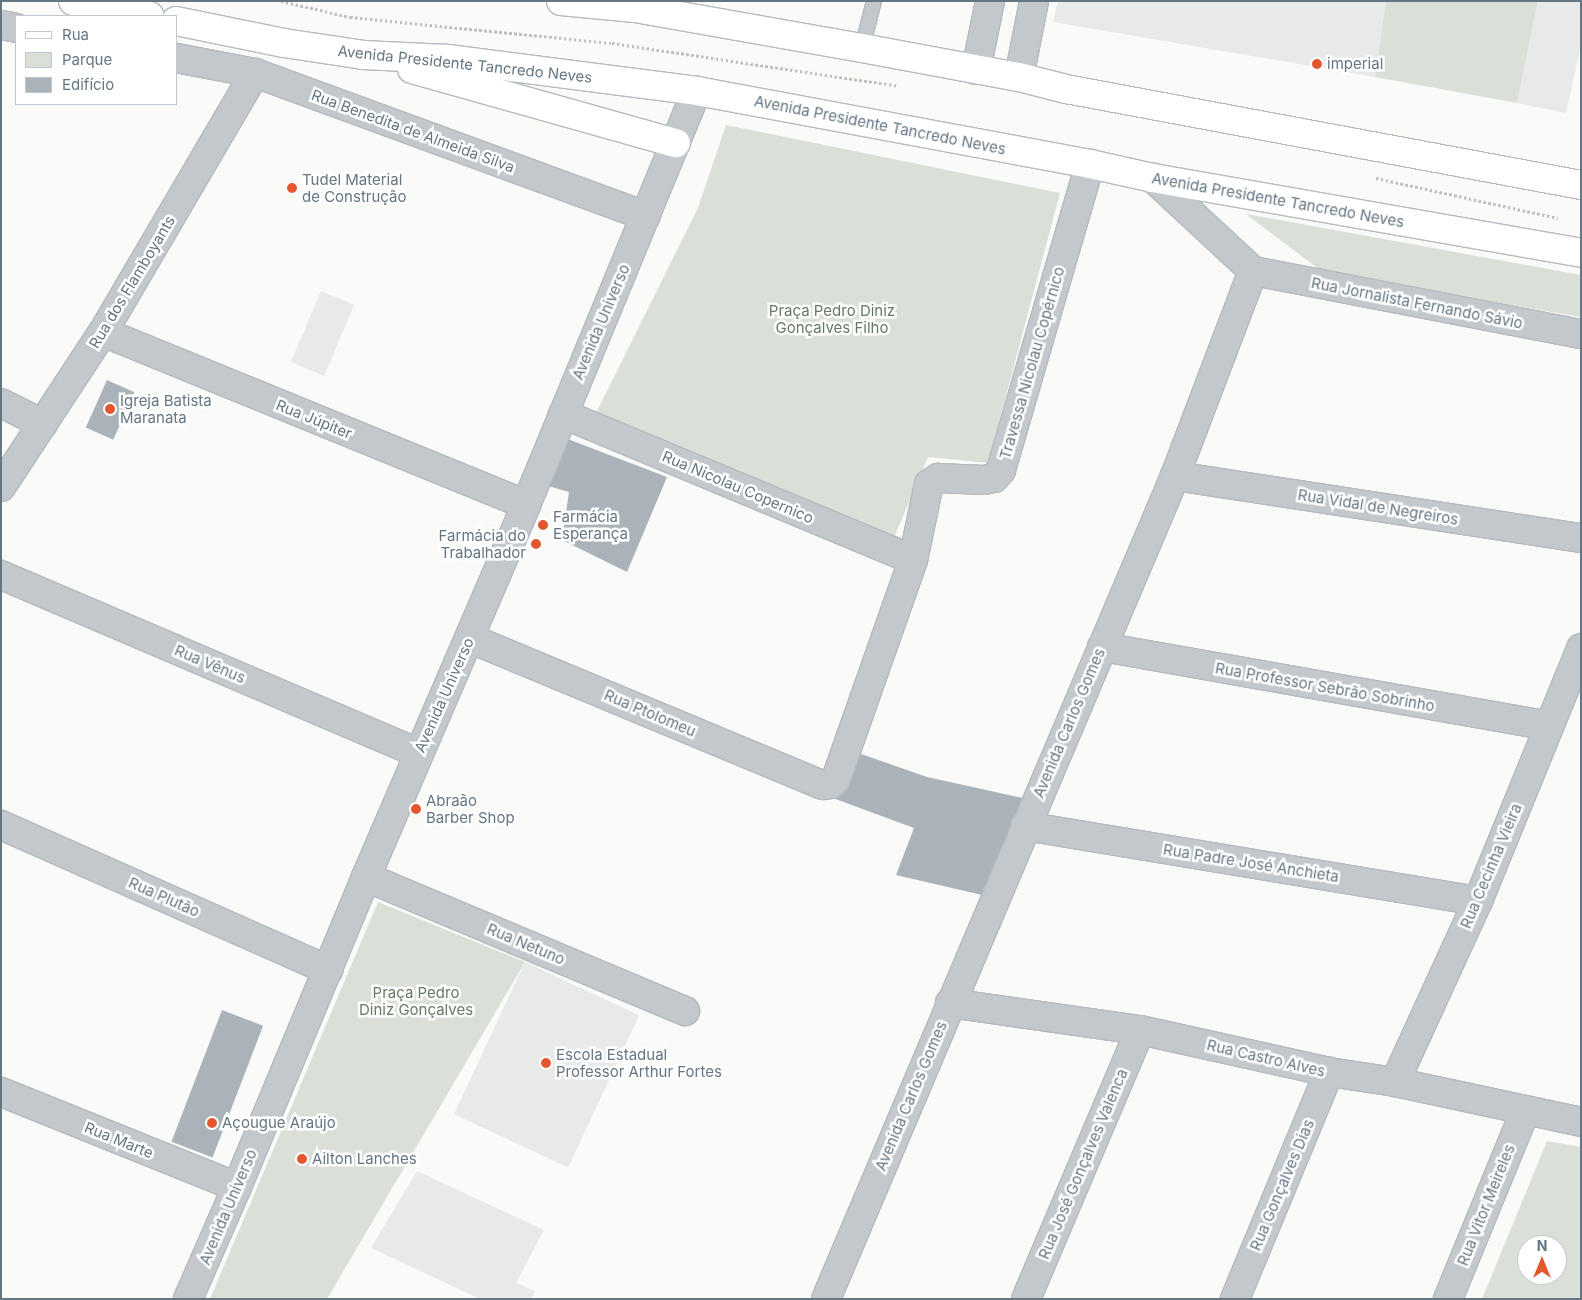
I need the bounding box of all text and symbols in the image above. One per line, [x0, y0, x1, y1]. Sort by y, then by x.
legend [15, 15, 178, 105]
text: Rua [62, 25, 89, 44]
street label: Avenida Presidente Tancredo Neves [337, 42, 593, 86]
text: Parque [62, 50, 112, 69]
place label: imperial [1327, 55, 1383, 73]
marker: imperial [1311, 58, 1323, 70]
text: Edifício [62, 75, 114, 94]
street label: Rua Benedita de Almeida Silva [309, 86, 517, 176]
street label: Avenida Presidente Tancredo Neves [753, 92, 1007, 158]
street label: Avenida Presidente Tancredo Neves [1150, 169, 1406, 231]
place label: Tudel Material de Construção [302, 170, 406, 205]
marker: Tudel Material de Construção [286, 182, 298, 194]
street label: Rua dos Flamboyants [85, 212, 179, 352]
street label: Avenida Universo [569, 262, 633, 382]
street label: Travessa Nicolau Copérnico [996, 265, 1068, 461]
street label: Rua Jornalista Fernando Sávio [1310, 274, 1524, 332]
park label: Praça Pedro Diniz Gonçalves Filho [769, 301, 895, 336]
place label: Igreja Batista Maranata [120, 391, 212, 426]
street label: Rua Júpiter [273, 396, 355, 442]
marker: Igreja Batista Maranata [104, 403, 116, 415]
street label: Rua Nicolau Copernico [660, 447, 816, 527]
street label: Rua Vidal de Negreiros [1297, 485, 1459, 529]
place label: Farmácia Esperança [553, 507, 628, 542]
marker: Farmácia Esperança [537, 519, 549, 531]
place label: Farmácia do Trabalhador [439, 526, 526, 561]
marker: Farmácia do Trabalhador [530, 538, 542, 550]
street label: Avenida Universo [411, 635, 477, 755]
street label: Rua Vênus [172, 641, 248, 687]
street label: Avenida Carlos Gomes [1029, 646, 1109, 800]
street label: Rua Professor Sebrão Sobrinho [1214, 659, 1436, 715]
street label: Rua Ptolomeu [601, 686, 699, 740]
place label: Abraão Barber Shop [426, 791, 515, 826]
street label: Rua Cecinha Vieira [1457, 801, 1525, 931]
marker: Abraão Barber Shop [410, 803, 422, 815]
street label: Rua Padre José Anchieta [1162, 840, 1340, 886]
street label: Rua Plutão [126, 873, 202, 921]
street label: Rua Netuno [484, 920, 568, 968]
park label: Praça Pedro Diniz Gonçalves [359, 983, 473, 1018]
street label: Avenida Carlos Gomes [871, 1019, 951, 1173]
street label: Rua Castro Alves [1205, 1036, 1327, 1080]
place label: Escola Estadual Professor Arthur Fortes [556, 1045, 722, 1080]
marker: Escola Estadual Professor Arthur Fortes [540, 1057, 552, 1069]
street label: Rua José Gonçalves Valenca [1035, 1066, 1131, 1262]
place label: Açougue Araújo [222, 1114, 336, 1132]
marker: Açougue Araújo [206, 1117, 218, 1129]
street label: Rua Gonçalves Dias [1246, 1117, 1318, 1253]
street label: Rua Marte [82, 1118, 156, 1162]
street label: Rua Vitor Meireles [1453, 1142, 1519, 1268]
street label: Avenida Universo [196, 1147, 260, 1267]
place label: Ailton Lanches [312, 1150, 417, 1168]
marker: Ailton Lanches [296, 1153, 308, 1165]
north arrow [1517, 1235, 1567, 1285]
text: N [1537, 1237, 1547, 1254]

